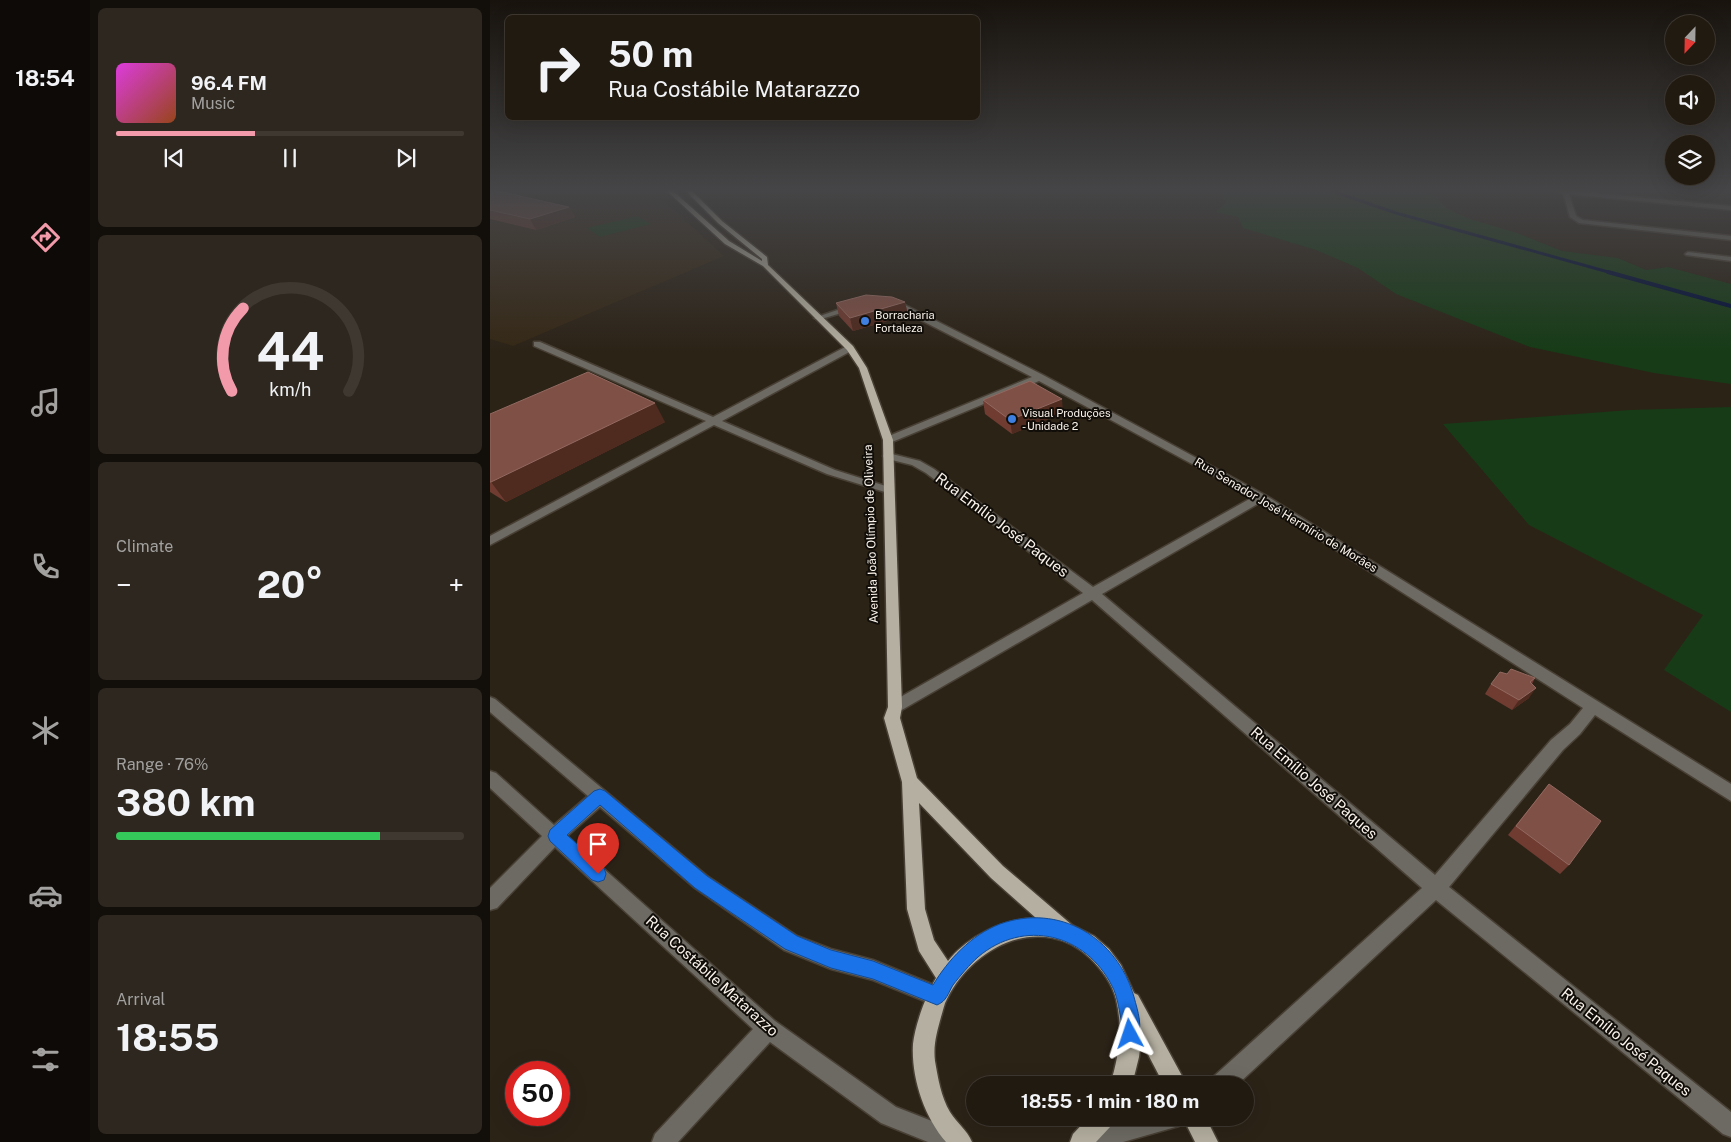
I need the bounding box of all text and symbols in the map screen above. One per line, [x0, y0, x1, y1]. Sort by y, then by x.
north arrow [1665, 15, 1715, 65]
map controls [1665, 15, 1715, 185]
text: 50 m [608, 34, 693, 75]
icon: right [525, 35, 590, 100]
text: 18:54 [15, 65, 75, 91]
text: 96.4 FM [191, 72, 267, 94]
button: sound [1665, 75, 1715, 125]
text: Rua Costábile Matarazzo [608, 76, 860, 102]
text: Music [191, 94, 235, 113]
button: layers [1665, 135, 1715, 185]
icon: previous [160, 144, 188, 172]
icon: pause [276, 144, 304, 172]
icon: next [392, 144, 420, 172]
icon: directions [28, 220, 63, 255]
place label: Borracharia Fortaleza [875, 309, 935, 334]
marker: Borracharia Fortaleza [859, 315, 871, 327]
text: 44 [256, 321, 324, 382]
text: km/h [269, 379, 311, 400]
icon: music [28, 385, 63, 420]
place label: Visual Produções - Unidade 2 [1022, 407, 1111, 432]
marker: Visual Produções - Unidade 2 [1006, 413, 1018, 425]
street label: Avenida João Olímpio de Oliveira [861, 444, 881, 624]
street label: Rua Senador José Hermírio de Morães [1192, 455, 1380, 575]
street label: Rua Emílio José Paques [933, 469, 1072, 580]
text: Climate [116, 537, 173, 556]
icon: phone [28, 549, 63, 584]
text: 20° [257, 562, 323, 607]
text: − [116, 568, 132, 601]
text: + [448, 568, 464, 601]
icon: climate [28, 713, 63, 748]
street label: Rua Emílio José Paques [1248, 723, 1381, 842]
text: Range · 76% [116, 755, 208, 774]
text: 380 km [116, 780, 256, 825]
pin [577, 823, 619, 874]
icon: arrive [584, 830, 612, 858]
icon: car [28, 878, 63, 913]
street label: Rua Costábile Matarazzo [643, 912, 782, 1040]
street label: Rua Emílio José Paques [1558, 984, 1695, 1099]
text: Arrival [116, 990, 165, 1009]
position arrow [1103, 1007, 1155, 1059]
text: 18:55 [116, 1015, 219, 1060]
icon: filters [28, 1042, 63, 1077]
speed limit sign: 50 [505, 1061, 570, 1126]
text: 18:55 · 1 min · 180 m [1021, 1090, 1199, 1112]

